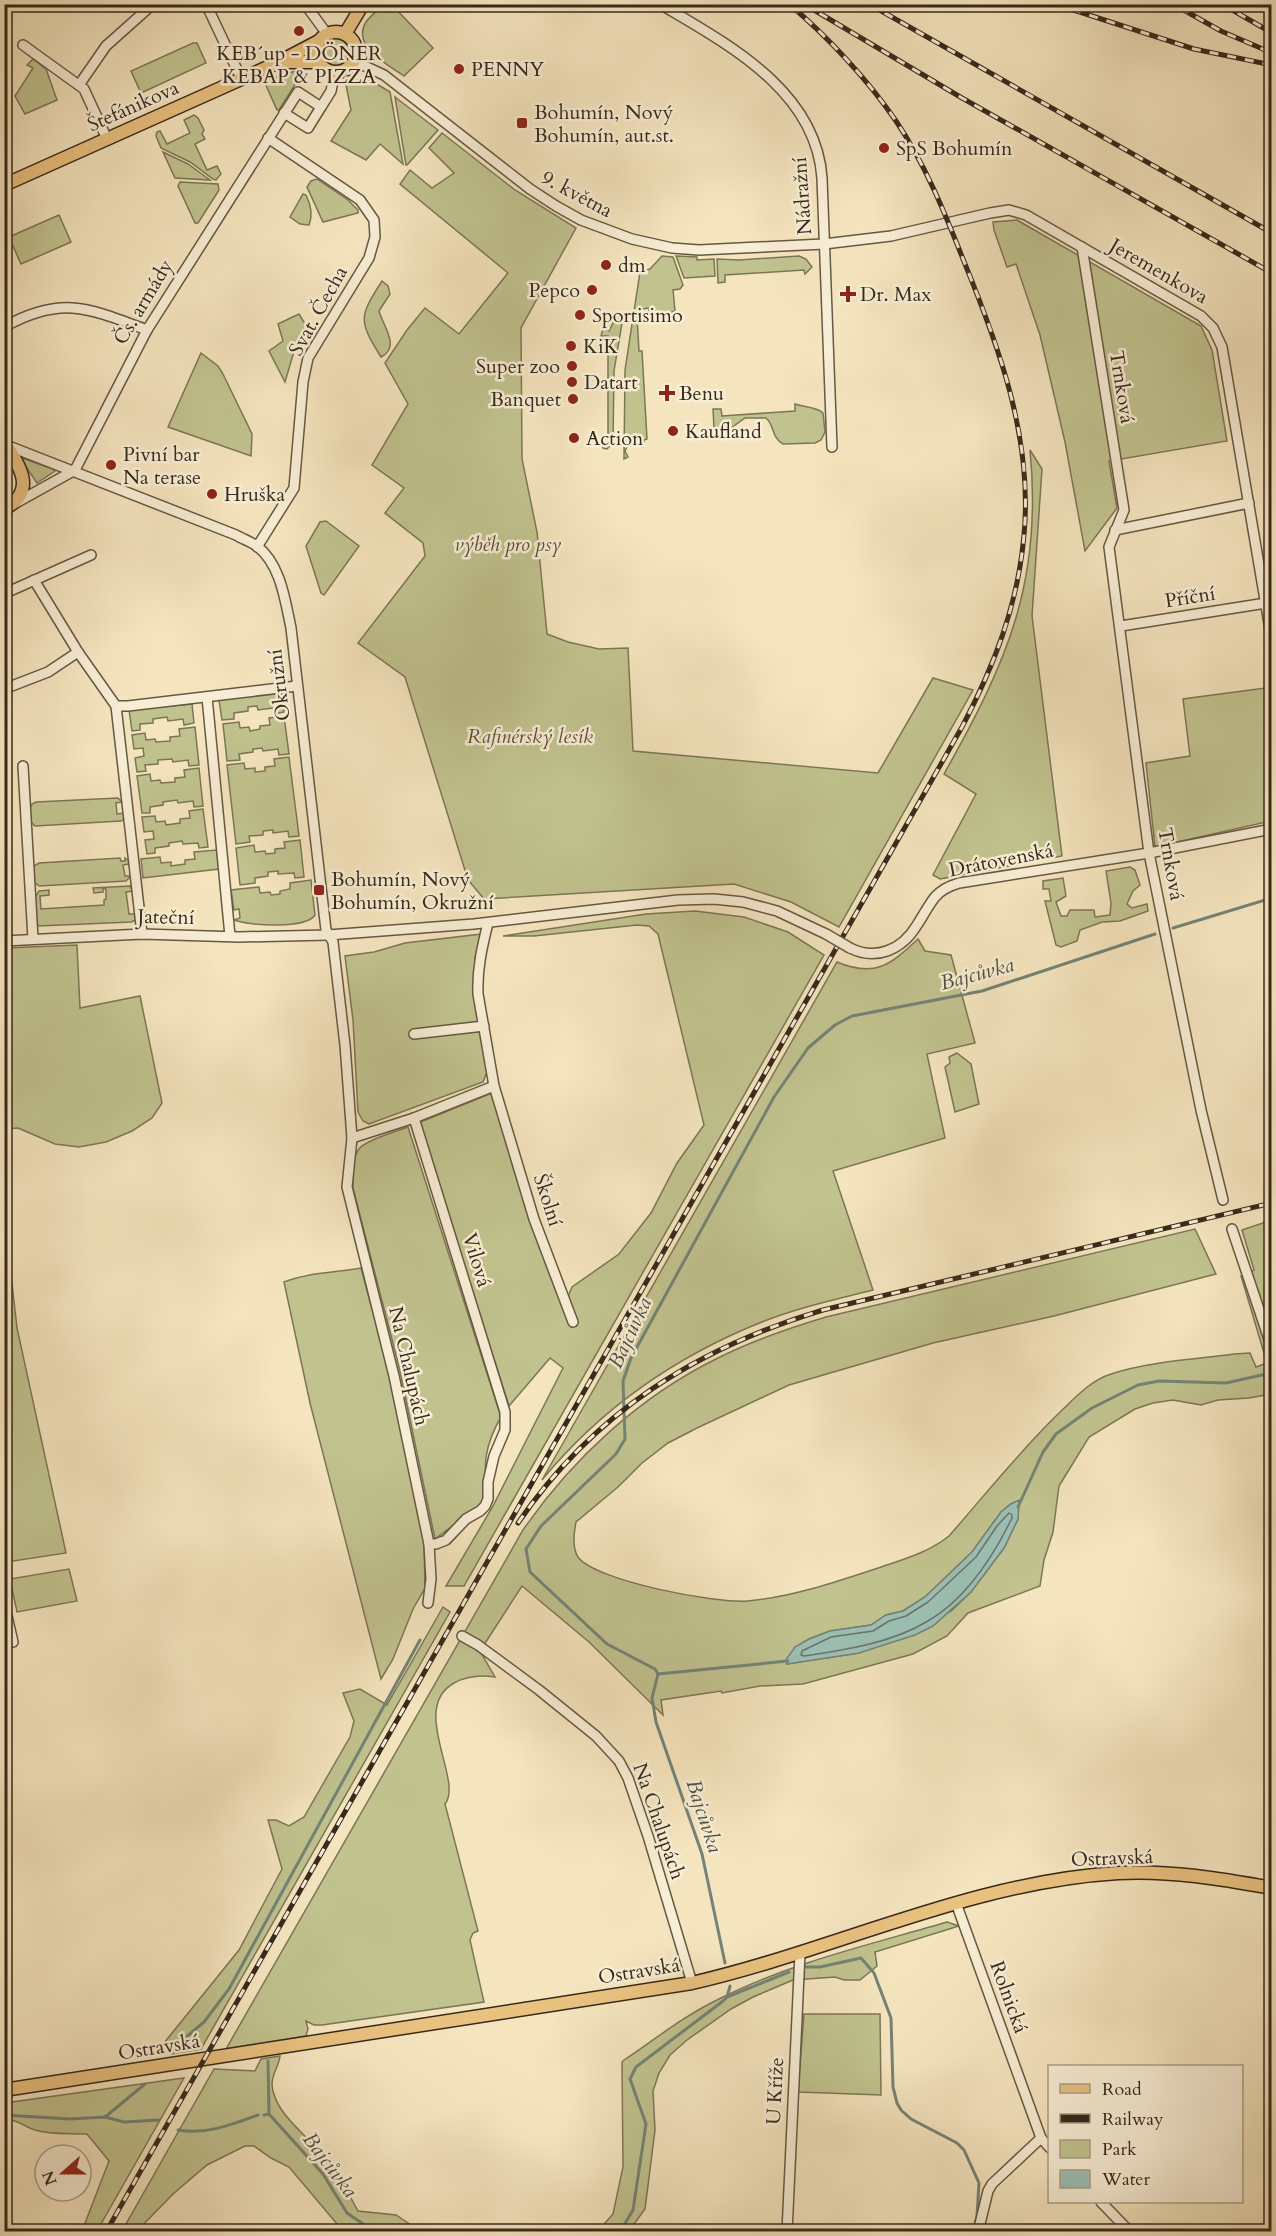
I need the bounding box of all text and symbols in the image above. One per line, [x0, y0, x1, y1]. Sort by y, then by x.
marker: KEB´up - DÖNER KEBAP & PIZZA [292, 24, 306, 38]
place label: KEB´up - DÖNER KEBAP & PIZZA [216, 40, 382, 90]
place label: PENNY [471, 56, 544, 83]
marker: PENNY [452, 62, 466, 76]
street label: Štefánikova [83, 74, 183, 138]
place label: Bohumín, Nový Bohumín, aut.st. [534, 99, 674, 149]
marker: Bohumín, Nový Bohumín, aut.st. [515, 116, 529, 130]
place label: SpS Bohumín [896, 135, 1013, 162]
marker: SpS Bohumín [877, 141, 891, 155]
street label: Nádražní [786, 156, 818, 236]
street label: 9. května [537, 164, 618, 224]
street label: Jeremenkova [1102, 230, 1214, 310]
place label: dm [618, 252, 646, 279]
street label: Čs. armády [107, 254, 179, 350]
marker: dm [599, 258, 613, 272]
street label: Svat. Čecha [282, 261, 354, 361]
place label: Pepco [529, 277, 580, 304]
place label: Dr. Max [860, 281, 931, 308]
marker: Pepco [585, 283, 599, 297]
marker: Dr. Max [841, 287, 855, 301]
place label: Sportisimo [592, 302, 683, 329]
marker: Sportisimo [573, 308, 587, 322]
place label: KiK [583, 333, 619, 360]
marker: KiK [564, 339, 578, 353]
street label: Trnková [1103, 349, 1141, 426]
place label: Super zoo [476, 353, 560, 380]
marker: Super zoo [565, 359, 579, 373]
place label: Datart [584, 369, 638, 396]
marker: Datart [565, 375, 579, 389]
place label: Benu [679, 380, 724, 407]
place label: Banquet [490, 386, 562, 413]
marker: Benu [660, 386, 674, 400]
marker: Banquet [566, 392, 580, 406]
place label: Kaufland [685, 418, 762, 445]
marker: Kaufland [666, 424, 680, 438]
place label: Action [586, 425, 644, 452]
marker: Action [567, 431, 581, 445]
place label: Pivní bar Na terase [123, 441, 201, 491]
marker: Pivní bar Na terase [104, 458, 118, 472]
place label: Hruška [224, 481, 285, 508]
marker: Hruška [205, 487, 219, 501]
park label: výběh pro psy [455, 531, 562, 558]
street label: Příční [1163, 580, 1218, 614]
street label: Okružní [261, 647, 297, 722]
park label: Rafinérský lesík [467, 723, 593, 750]
street label: Trnková [1151, 825, 1191, 903]
street label: Drátovenská [946, 837, 1056, 883]
place label: Bohumín, Nový Bohumín, Okružní [331, 866, 494, 916]
marker: Bohumín, Nový Bohumín, Okružní [312, 883, 326, 897]
street label: Jateční [134, 903, 195, 931]
water label: Bajcůvka [937, 950, 1017, 998]
street label: Školní [527, 1170, 569, 1230]
street label: Vilová [456, 1230, 498, 1291]
water label: Bajcůvka [601, 1293, 659, 1373]
street label: Na Chalupách [382, 1304, 436, 1428]
street label: Na Chalupách [626, 1759, 692, 1883]
water label: Bajcůvka [679, 1776, 729, 1856]
street label: Ostravská [1070, 1843, 1154, 1873]
street label: Ostravská [596, 1951, 682, 1991]
street label: Rolnická [983, 1957, 1035, 2037]
street label: Ostravská [116, 2027, 202, 2067]
street label: U Kříže [760, 2057, 790, 2125]
legend [1048, 2065, 1243, 2203]
text: Road [1102, 2077, 1142, 2102]
text: Railway [1102, 2107, 1164, 2132]
water label: Bajcůvka [296, 2126, 364, 2204]
text: Park [1102, 2137, 1137, 2162]
north arrow [33, 2143, 93, 2203]
text: N [37, 2167, 63, 2188]
text: Water [1101, 2167, 1151, 2192]

